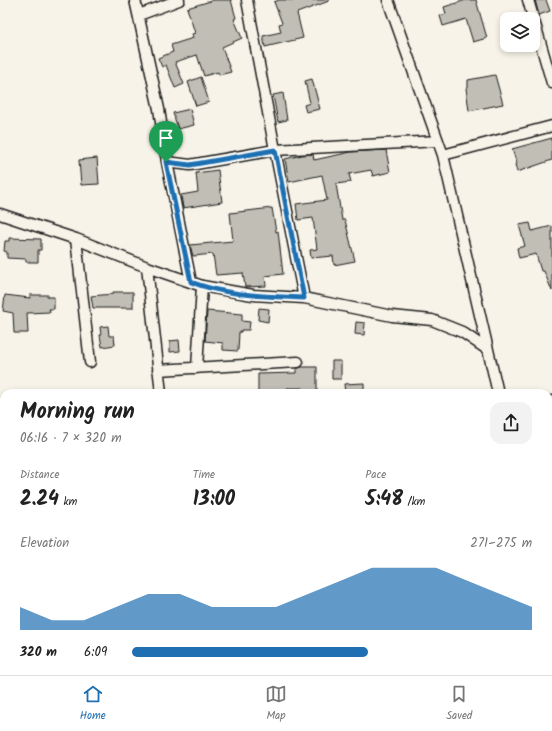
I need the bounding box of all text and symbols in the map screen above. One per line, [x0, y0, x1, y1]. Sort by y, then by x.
map controls [500, 12, 540, 52]
button: layers [500, 12, 540, 52]
pin [149, 121, 183, 162]
icon: arrive [155, 127, 177, 149]
text: Morning run [20, 395, 135, 430]
button: share [490, 402, 532, 444]
text: 06:16 · 7 × 320 m [20, 428, 122, 449]
text: Distance [20, 466, 60, 484]
text: Time [193, 466, 215, 484]
text: Pace [365, 466, 386, 484]
text: 2.24 [20, 484, 59, 516]
text: 13:00 [193, 484, 235, 516]
text: 5:48 [365, 484, 403, 516]
text: km [59, 493, 77, 511]
text: /km [403, 493, 425, 511]
text: Elevation [20, 533, 69, 554]
text: 271–275 m [470, 533, 532, 554]
text: 320 m [20, 642, 57, 663]
text: 6:09 [84, 642, 107, 663]
tab: Home [80, 683, 106, 725]
tab: Map [265, 683, 287, 725]
tab: Saved [446, 683, 472, 725]

